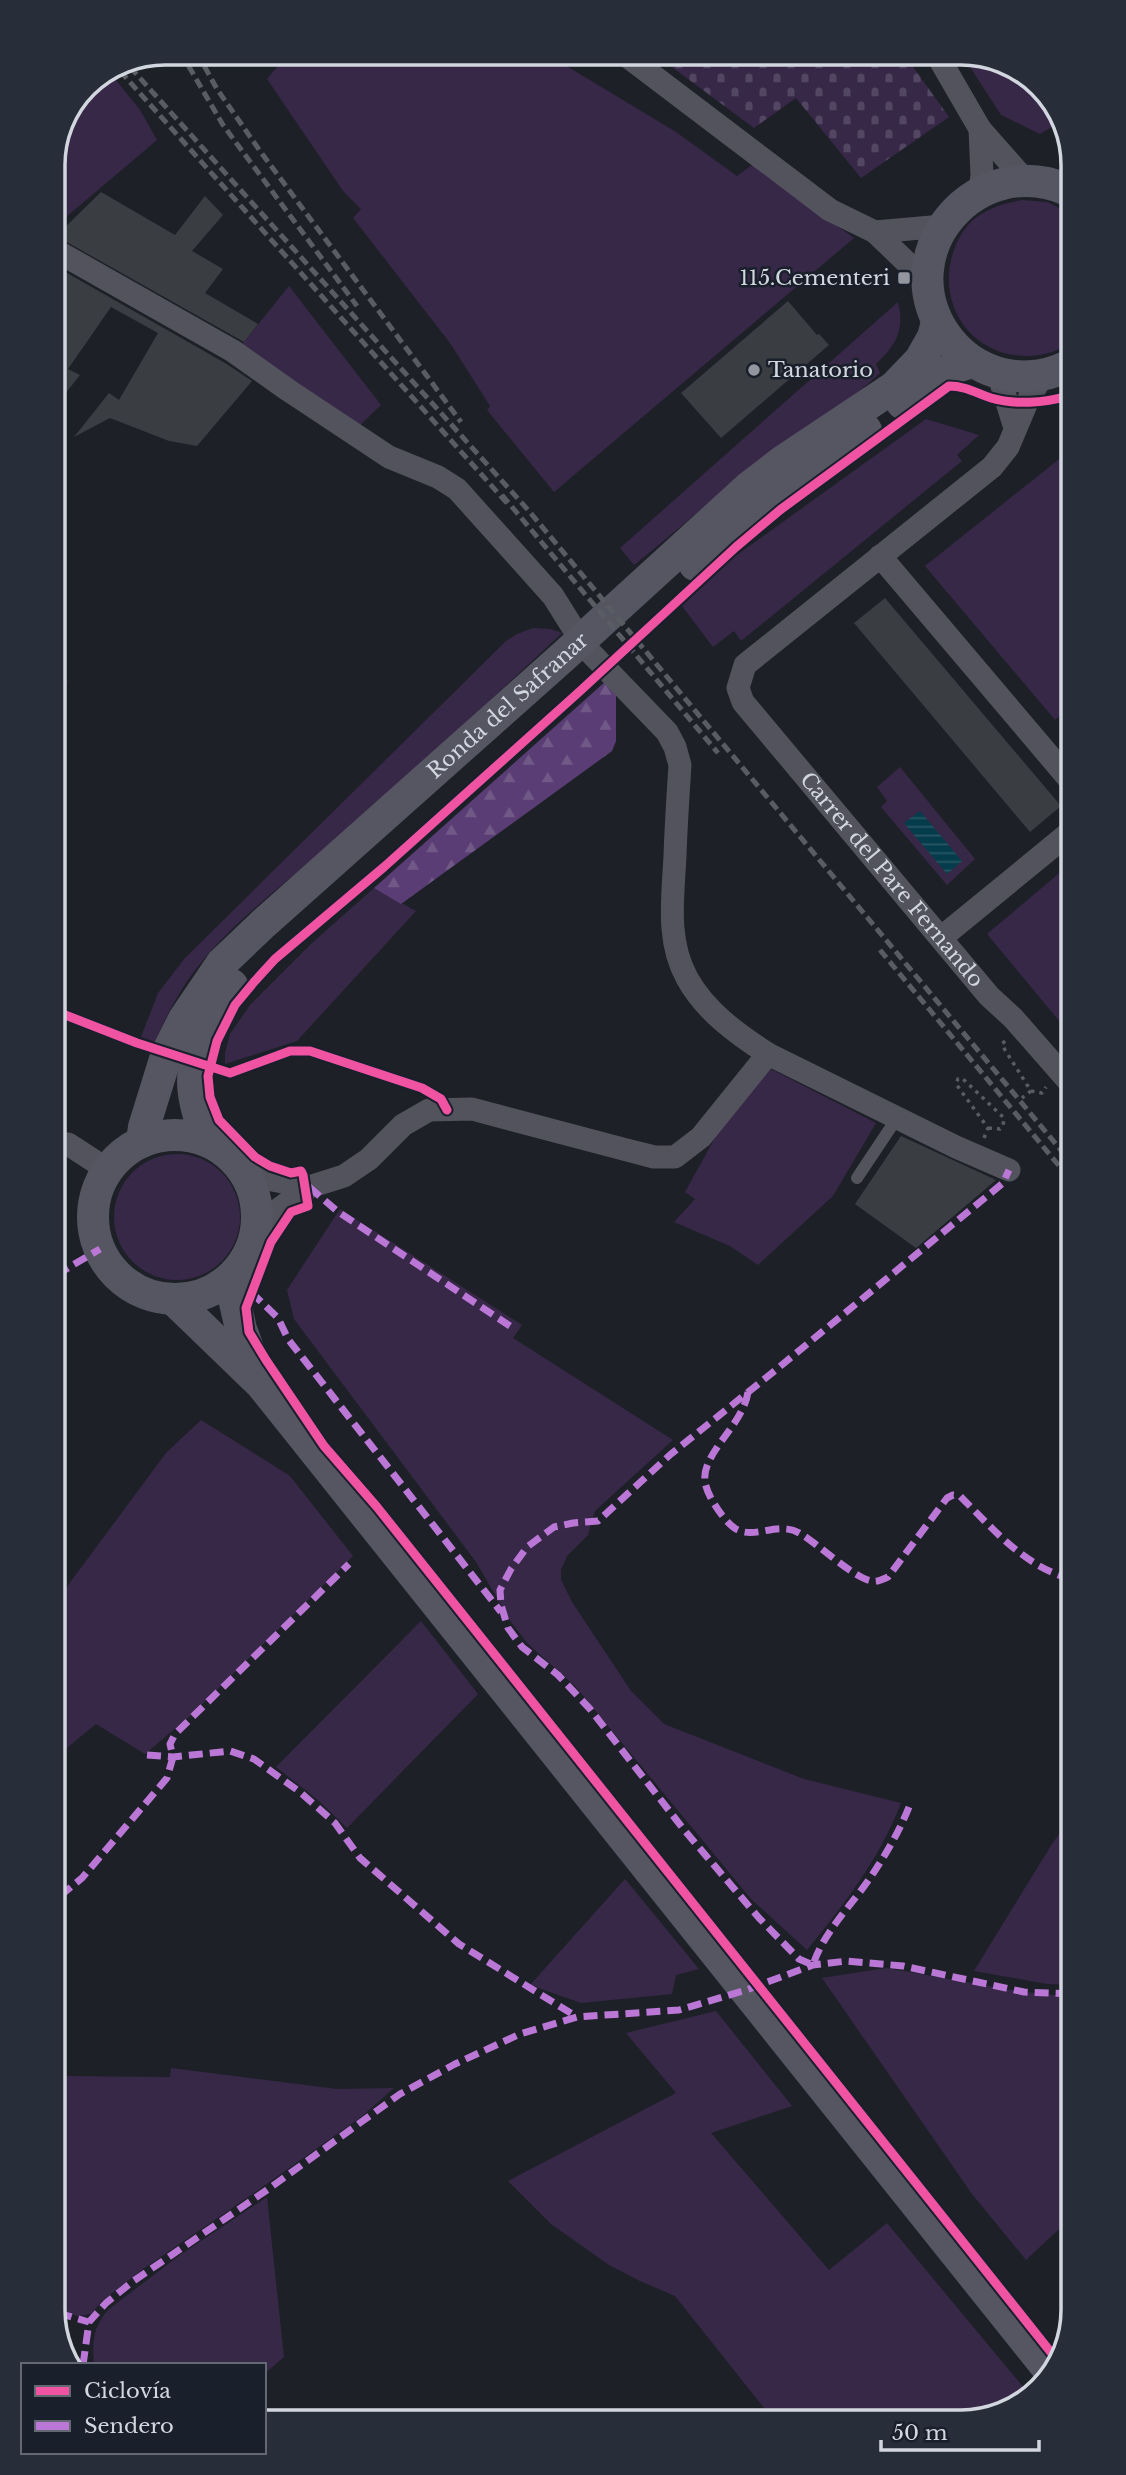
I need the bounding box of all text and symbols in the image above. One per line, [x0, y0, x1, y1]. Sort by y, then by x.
place label: 115.Cementeri [739, 265, 890, 291]
marker: 115.Cementeri [896, 270, 912, 286]
place label: Tanatorio [768, 357, 873, 383]
marker: Tanatorio [746, 362, 762, 378]
street label: Ronda del Safranar [422, 627, 594, 784]
street label: Carrer del Pare Fernando [794, 767, 989, 993]
legend [21, 2363, 266, 2454]
text: Ciclovía [84, 2378, 171, 2404]
scale bar [881, 2408, 1038, 2452]
text: Sendero [84, 2413, 174, 2439]
text: 50 m [892, 2420, 948, 2446]

